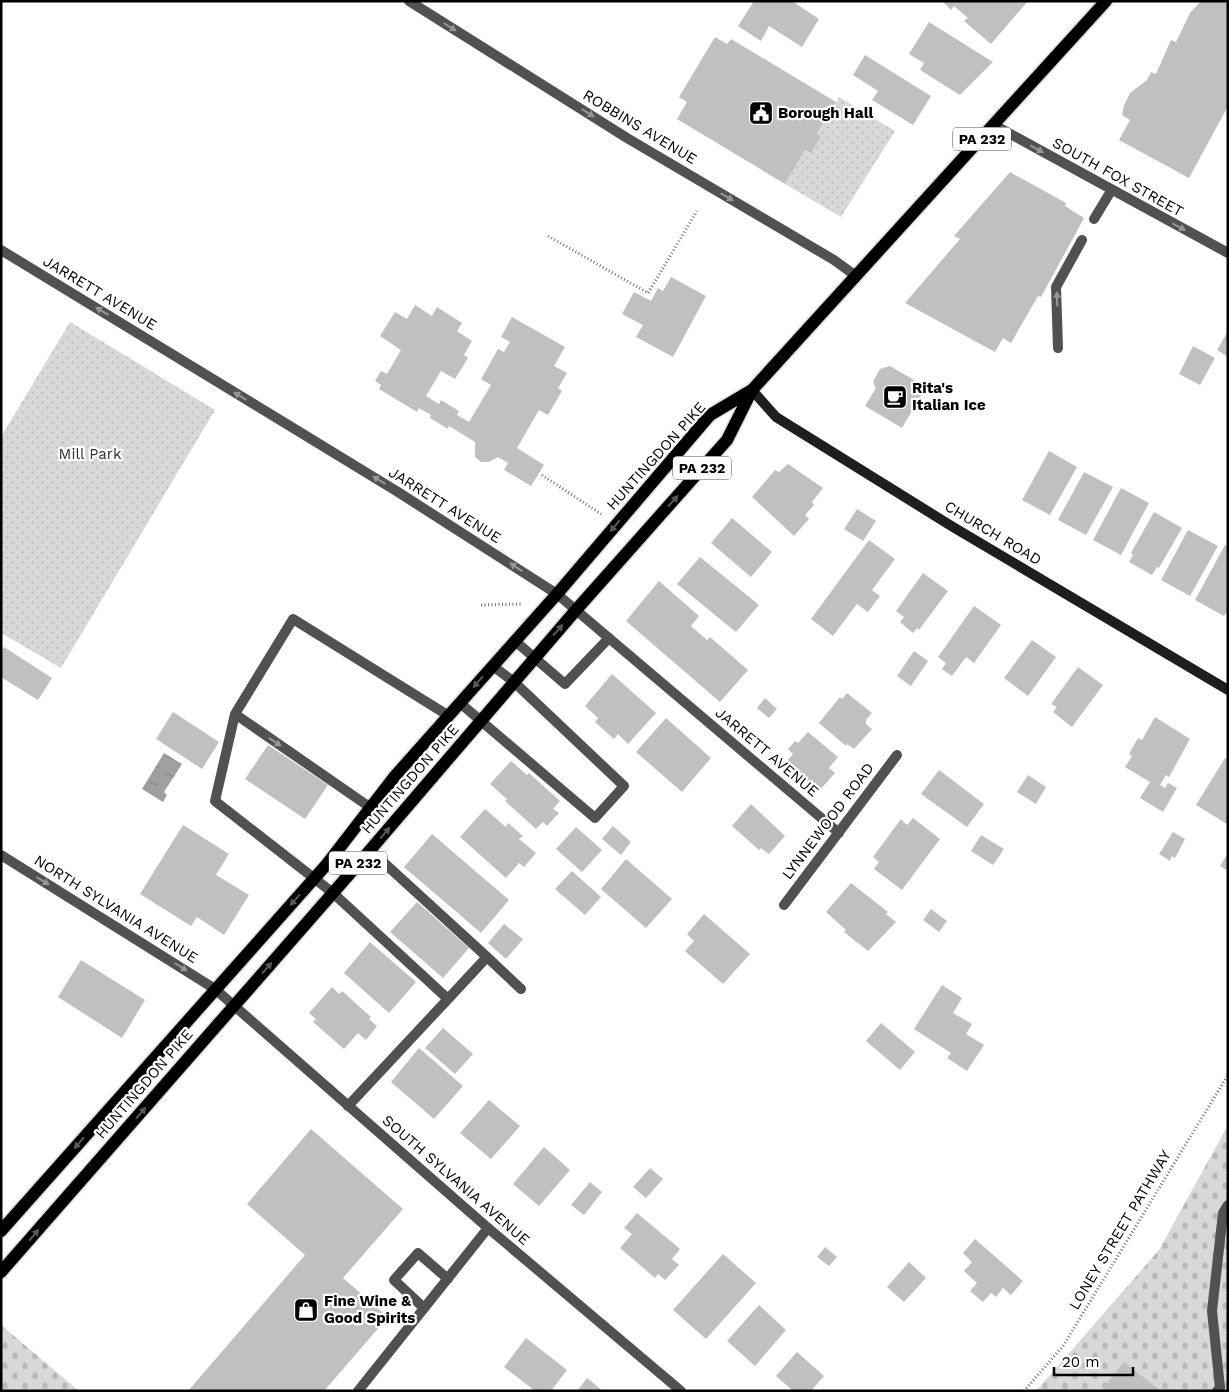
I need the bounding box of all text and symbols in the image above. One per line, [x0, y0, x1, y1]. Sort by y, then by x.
one-way arrow [444, 22, 457, 31]
street label: ROBBINS AVENUE [580, 86, 700, 168]
public building icon: Borough Hall [748, 100, 774, 126]
place label: Borough Hall [778, 104, 874, 122]
one-way arrow [581, 109, 594, 118]
road number: PA 232 [953, 128, 1011, 150]
street label: SOUTH FOX STREET [1049, 134, 1187, 220]
one-way arrow [1030, 145, 1044, 153]
one-way arrow [720, 193, 733, 202]
one-way arrow [1173, 223, 1186, 232]
street label: JARRETT AVENUE [40, 252, 160, 334]
one-way arrow [1052, 291, 1060, 307]
one-way arrow [95, 307, 108, 316]
place label: Rita's Italian Ice [912, 379, 986, 414]
cafe icon: Rita's Italian Ice [882, 384, 908, 410]
one-way arrow [234, 391, 247, 400]
street label: HUNTINGDON PIKE [603, 398, 709, 514]
park label: Mill Park [59, 445, 122, 463]
road number: PA 232 [673, 456, 731, 479]
street label: JARRETT AVENUE [385, 463, 505, 547]
one-way arrow [373, 476, 386, 485]
one-way arrow [667, 495, 679, 507]
street label: CHURCH ROAD [941, 497, 1045, 569]
one-way arrow [609, 520, 620, 533]
one-way arrow [510, 563, 523, 572]
one-way arrow [552, 625, 564, 637]
one-way arrow [473, 676, 484, 689]
street label: JARRETT AVENUE [712, 704, 822, 800]
street label: HUNTINGDON PIKE [358, 721, 462, 837]
one-way arrow [269, 737, 282, 747]
street label: LYNNEWOOD ROAD [778, 759, 878, 883]
one-way arrow [379, 827, 391, 839]
street label: NORTH SYLVANIA AVENUE [31, 851, 201, 967]
road number: PA 232 [329, 851, 387, 874]
one-way arrow [36, 876, 49, 885]
one-way arrow [289, 894, 300, 907]
one-way arrow [174, 962, 187, 971]
one-way arrow [261, 963, 273, 975]
street label: HUNTINGDON PIKE [92, 1026, 196, 1142]
one-way arrow [135, 1106, 146, 1119]
street label: SOUTH SYLVANIA AVENUE [379, 1111, 533, 1249]
one-way arrow [73, 1136, 84, 1149]
street label: LONEY STREET PATHWAY [1065, 1147, 1175, 1313]
one-way arrow [28, 1229, 39, 1242]
place label: Fine Wine & Good Spirits [324, 1292, 415, 1327]
shop icon: Fine Wine & Good Spirits [293, 1297, 319, 1323]
scale bar [1054, 1344, 1133, 1376]
text: 20 m [1062, 1353, 1100, 1371]

